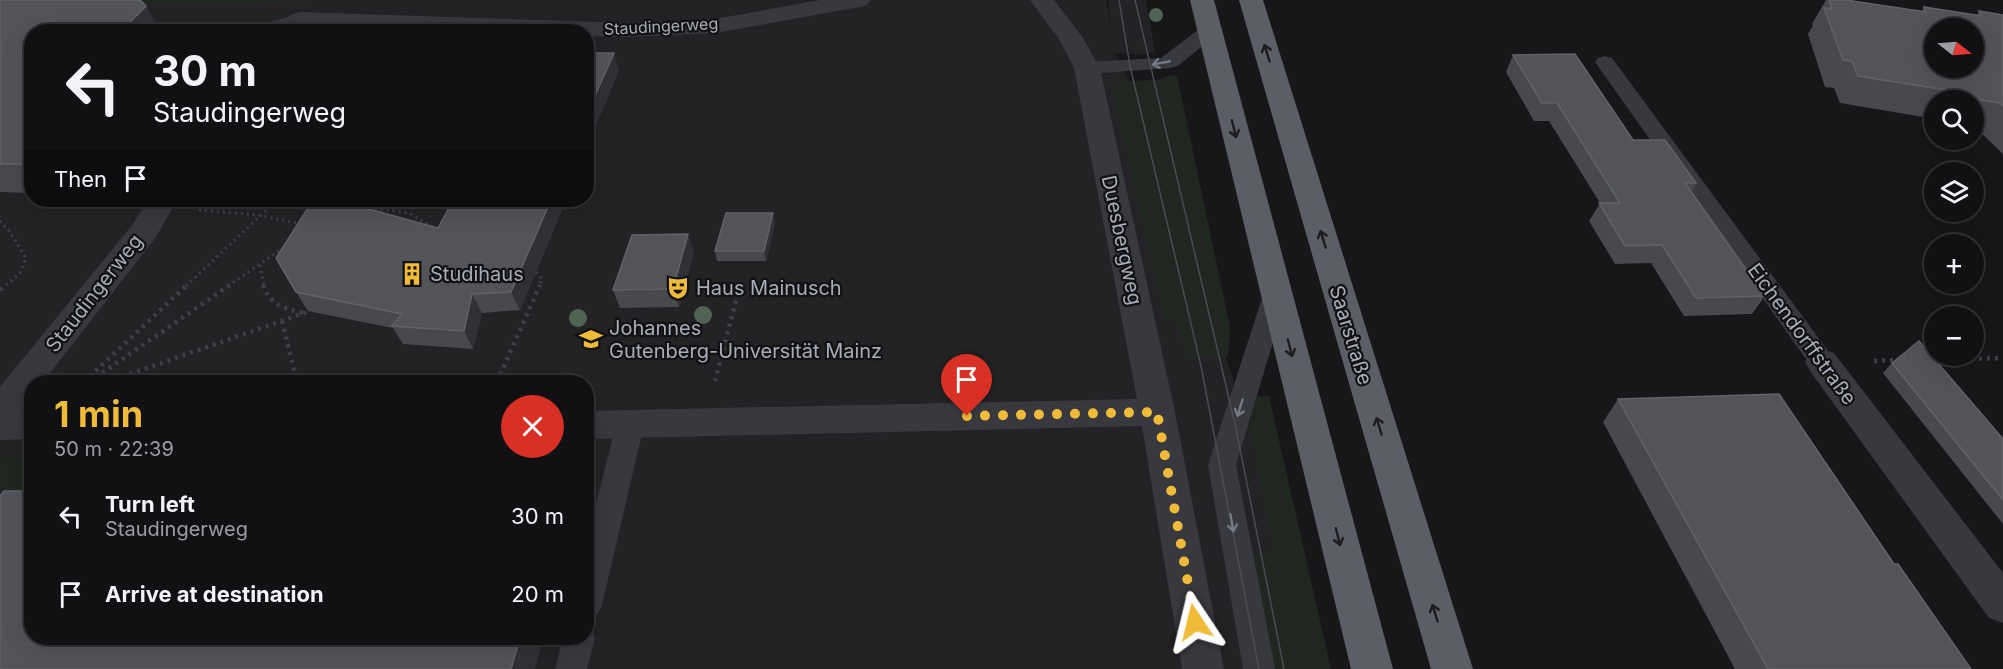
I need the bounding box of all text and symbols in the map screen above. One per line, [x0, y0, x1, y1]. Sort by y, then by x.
street label: Staudingerweg [603, 13, 719, 39]
north arrow [1924, 18, 1984, 78]
map controls [1924, 18, 1984, 366]
one-way arrow [1261, 44, 1272, 63]
text: 30 m [153, 45, 257, 96]
icon: left [54, 48, 132, 126]
one-way arrow [1152, 58, 1172, 69]
button: search [1924, 90, 1984, 150]
text: Staudingerweg [153, 96, 346, 129]
one-way arrow [1229, 119, 1241, 138]
icon: arrive [119, 162, 152, 195]
button: layers [1924, 162, 1984, 222]
text: Then [54, 166, 107, 192]
street label: Duesbergweg [1097, 173, 1147, 307]
street label: Staudingerweg [41, 229, 147, 357]
one-way arrow [1317, 230, 1328, 249]
button: + [1924, 234, 1984, 294]
street label: Eichendorffstraße [1743, 259, 1861, 409]
building icon: Studihaus [399, 261, 425, 287]
place label: Studihaus [430, 262, 524, 286]
theatre icon: Haus Mainusch [665, 275, 691, 301]
place label: Haus Mainusch [696, 276, 842, 300]
street label: Saarstraße [1325, 282, 1377, 388]
button: − [1924, 306, 1984, 366]
place label: Johannes Gutenberg-Universität Mainz [609, 316, 882, 363]
school or university icon: Johannes Gutenberg-Universität Mainz [578, 326, 604, 352]
one-way arrow [1285, 338, 1297, 357]
pin [941, 354, 992, 416]
icon: arrive [950, 363, 983, 396]
text: 1 min [54, 392, 143, 436]
button: close [501, 395, 564, 458]
one-way arrow [1234, 398, 1245, 417]
one-way arrow [1373, 417, 1384, 436]
text: 50 m · 22:39 [54, 437, 174, 461]
text: Turn left [105, 491, 195, 517]
icon: left [54, 500, 87, 533]
text: 30 m [511, 503, 564, 529]
one-way arrow [1227, 513, 1238, 532]
text: Staudingerweg [105, 517, 248, 541]
one-way arrow [1333, 527, 1345, 546]
icon: arrive [54, 578, 87, 611]
text: Arrive at destination [105, 581, 324, 607]
text: 20 m [511, 581, 564, 607]
position arrow [1163, 590, 1227, 654]
one-way arrow [1429, 604, 1440, 623]

